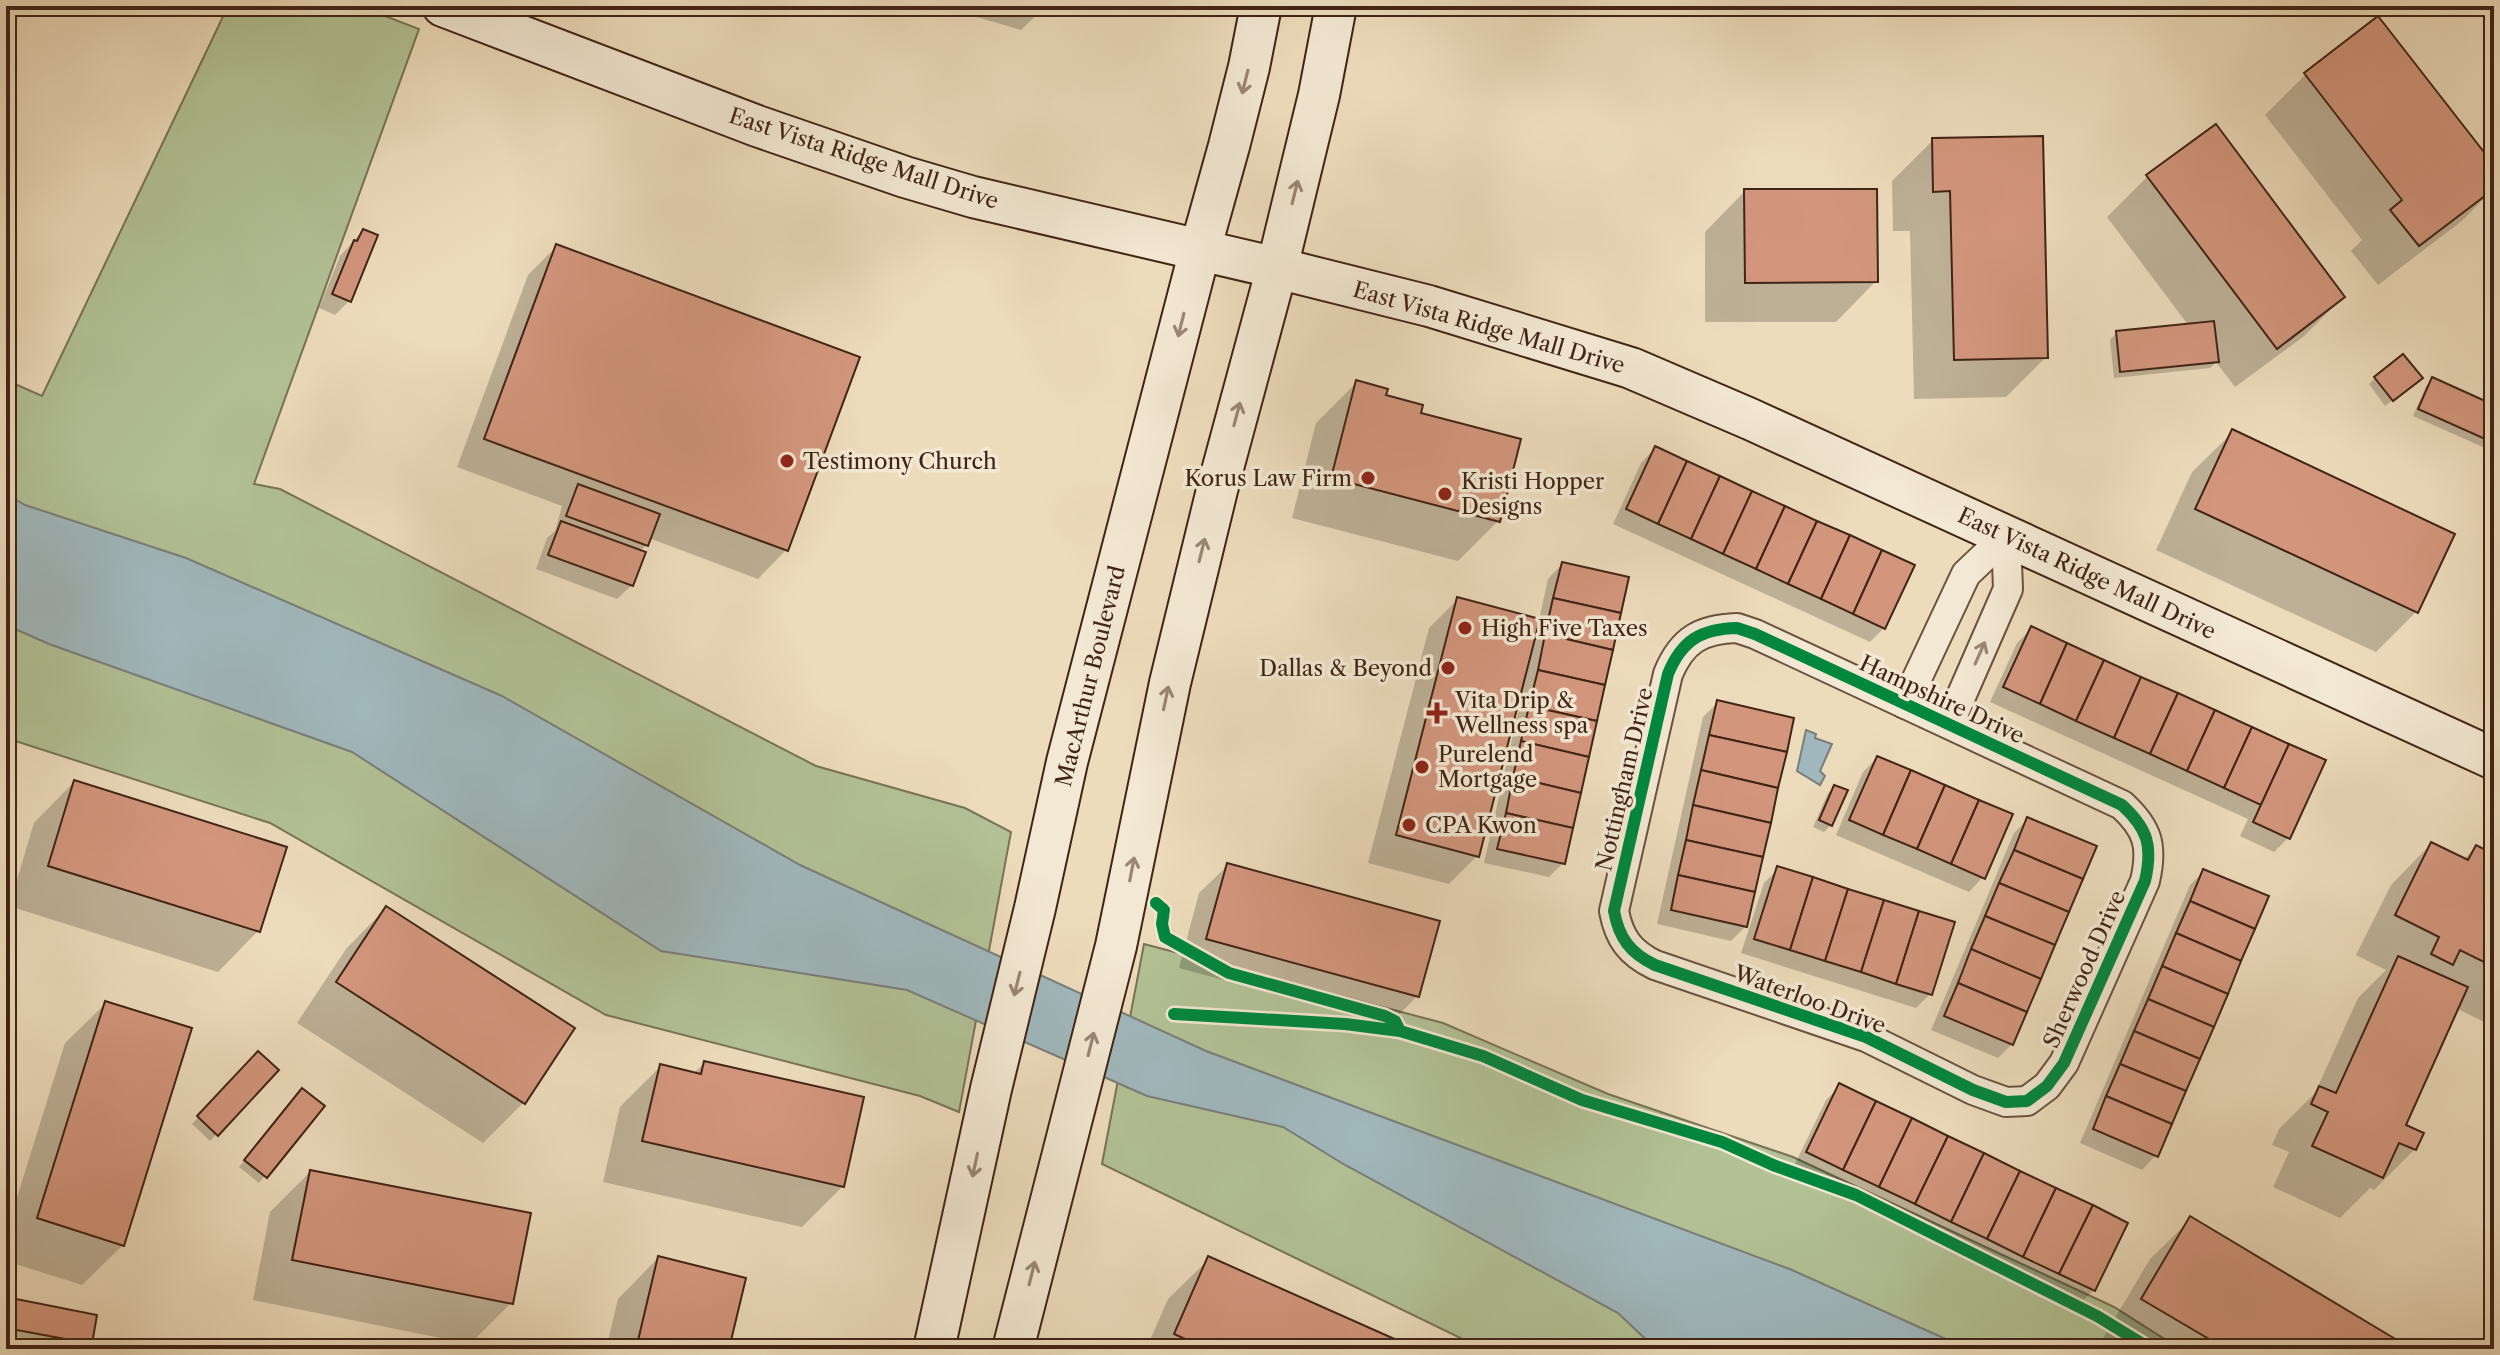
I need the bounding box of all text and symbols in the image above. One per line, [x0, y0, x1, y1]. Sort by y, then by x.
one-way arrow [1237, 69, 1252, 95]
street label: East Vista Ridge Mall Drive [726, 102, 1002, 215]
one-way arrow [1289, 180, 1304, 205]
street label: East Vista Ridge Mall Drive [1350, 276, 1628, 379]
one-way arrow [1173, 312, 1188, 338]
one-way arrow [1231, 402, 1246, 428]
place label: Testimony Church [803, 448, 997, 475]
marker: Testimony Church [778, 452, 796, 470]
place label: Korus Law Firm [1184, 465, 1353, 492]
place label: Kristi Hopper Designs [1461, 468, 1604, 520]
marker: Korus Law Firm [1359, 469, 1377, 487]
marker: Kristi Hopper Designs [1436, 485, 1454, 503]
street label: East Vista Ridge Mall Drive [1953, 502, 2220, 645]
one-way arrow [1196, 537, 1211, 563]
street label: MacArthur Boulevard [1050, 563, 1131, 789]
place label: High Five Taxes [1481, 615, 1648, 642]
marker: High Five Taxes [1456, 619, 1474, 637]
one-way arrow [1974, 641, 1989, 666]
street label: Hampshire Drive [1855, 649, 2028, 749]
place label: Dallas & Beyond [1259, 655, 1432, 682]
marker: Dallas & Beyond [1439, 659, 1457, 677]
street label: Nottingham Drive [1590, 685, 1659, 874]
one-way arrow [1160, 686, 1175, 712]
place label: Vita Drip & Wellness spa [1454, 687, 1589, 739]
marker: Vita Drip & Wellness spa [1426, 702, 1448, 724]
place label: Purelend Mortgage [1438, 741, 1537, 793]
marker: Purelend Mortgage [1413, 758, 1431, 776]
place label: CPA Kwon [1425, 812, 1537, 839]
marker: CPA Kwon [1400, 816, 1418, 834]
one-way arrow [1125, 857, 1140, 882]
street label: Sherwood Drive [2038, 886, 2131, 1052]
street label: Waterloo Drive [1729, 959, 1889, 1039]
one-way arrow [1009, 970, 1024, 996]
one-way arrow [1085, 1031, 1100, 1057]
one-way arrow [967, 1152, 982, 1177]
one-way arrow [1025, 1261, 1040, 1287]

